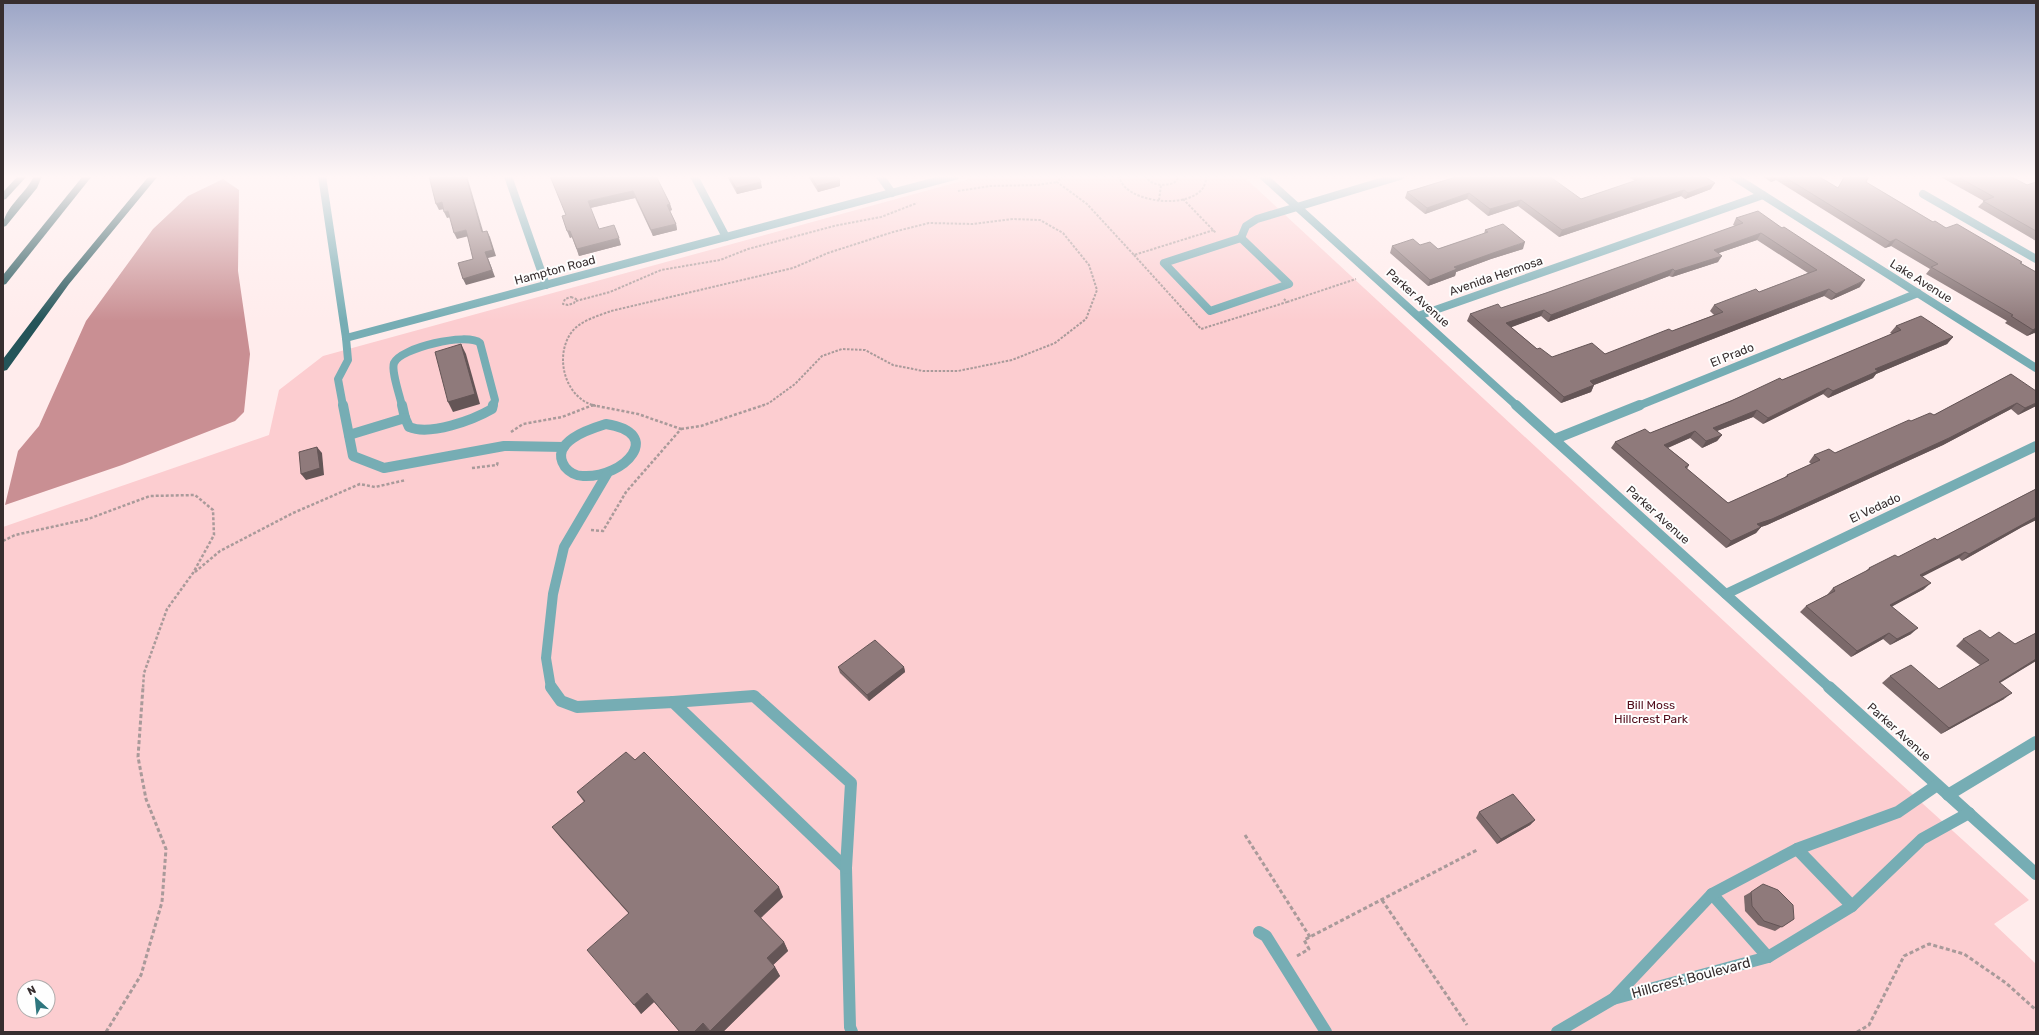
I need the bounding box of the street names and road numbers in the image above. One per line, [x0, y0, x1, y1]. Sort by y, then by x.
street label: Hampton Road [513, 252, 597, 288]
street label: Avenida Hermosa [1447, 253, 1545, 299]
street label: Lake Avenue [1887, 256, 1955, 306]
street label: Parker Avenue [1383, 266, 1453, 330]
street label: El Prado [1708, 340, 1756, 370]
street label: Parker Avenue [1623, 483, 1693, 547]
street label: El Vedado [1847, 490, 1903, 526]
street label: Parker Avenue [1864, 700, 1934, 764]
street label: Hillcrest Boulevard [1630, 954, 1752, 1002]

